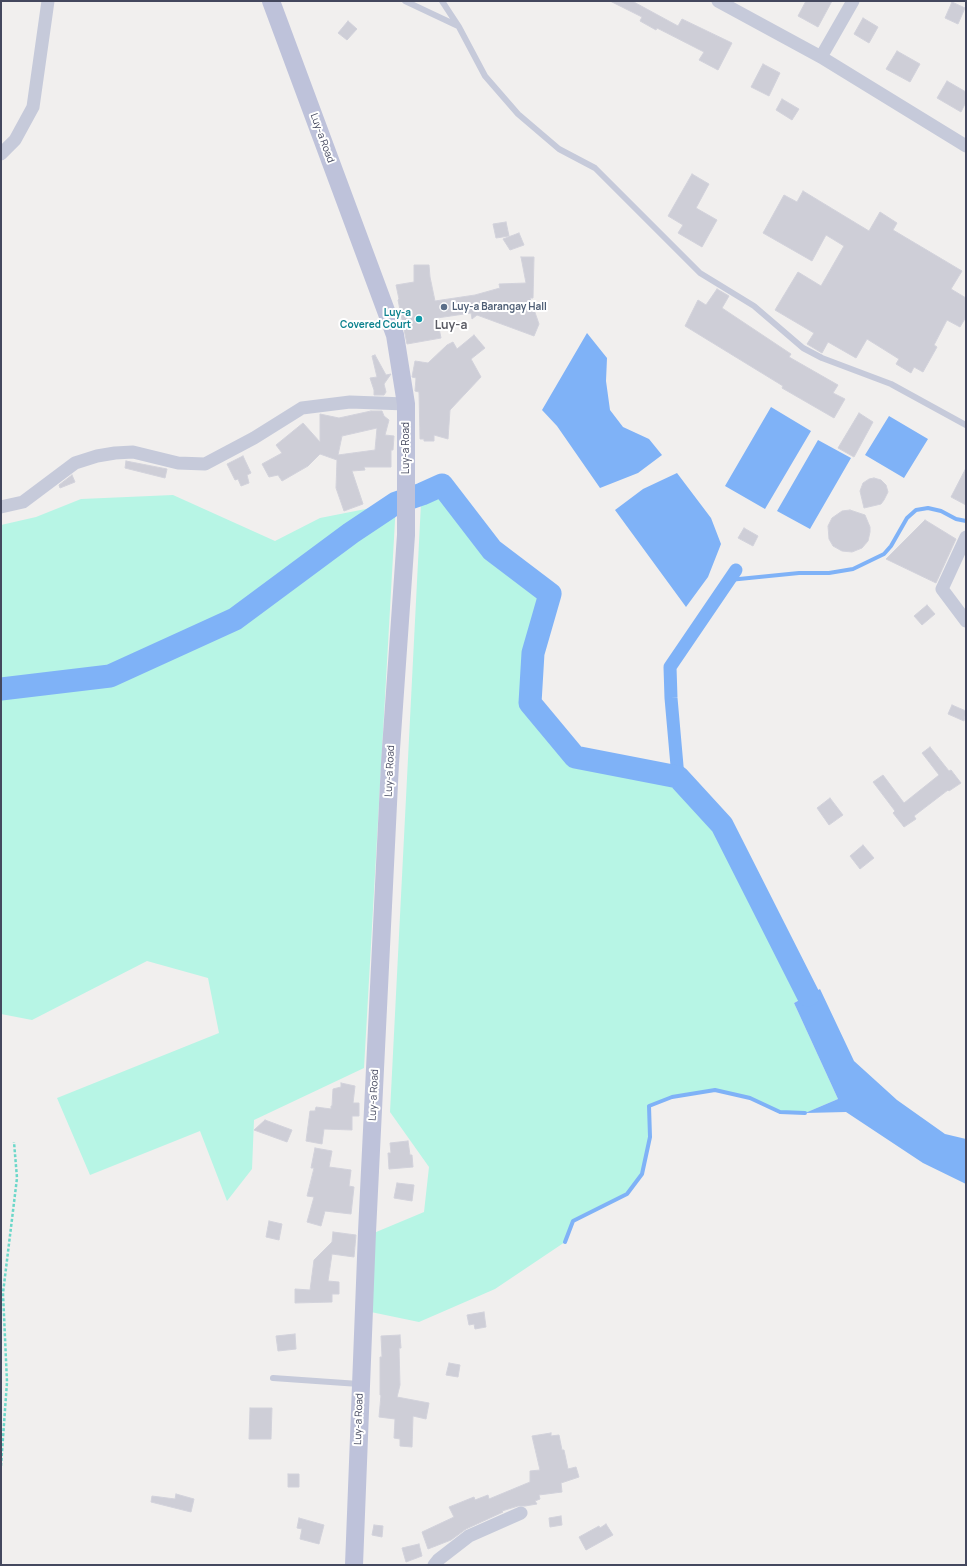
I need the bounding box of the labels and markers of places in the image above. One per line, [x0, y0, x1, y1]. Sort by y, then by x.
place label: Luy-a Barangay Hall [452, 301, 547, 313]
marker: Luy-a Barangay Hall [439, 302, 449, 312]
place label: Luy-a Covered Court [340, 307, 411, 330]
marker: Luy-a Covered Court [414, 314, 424, 324]

